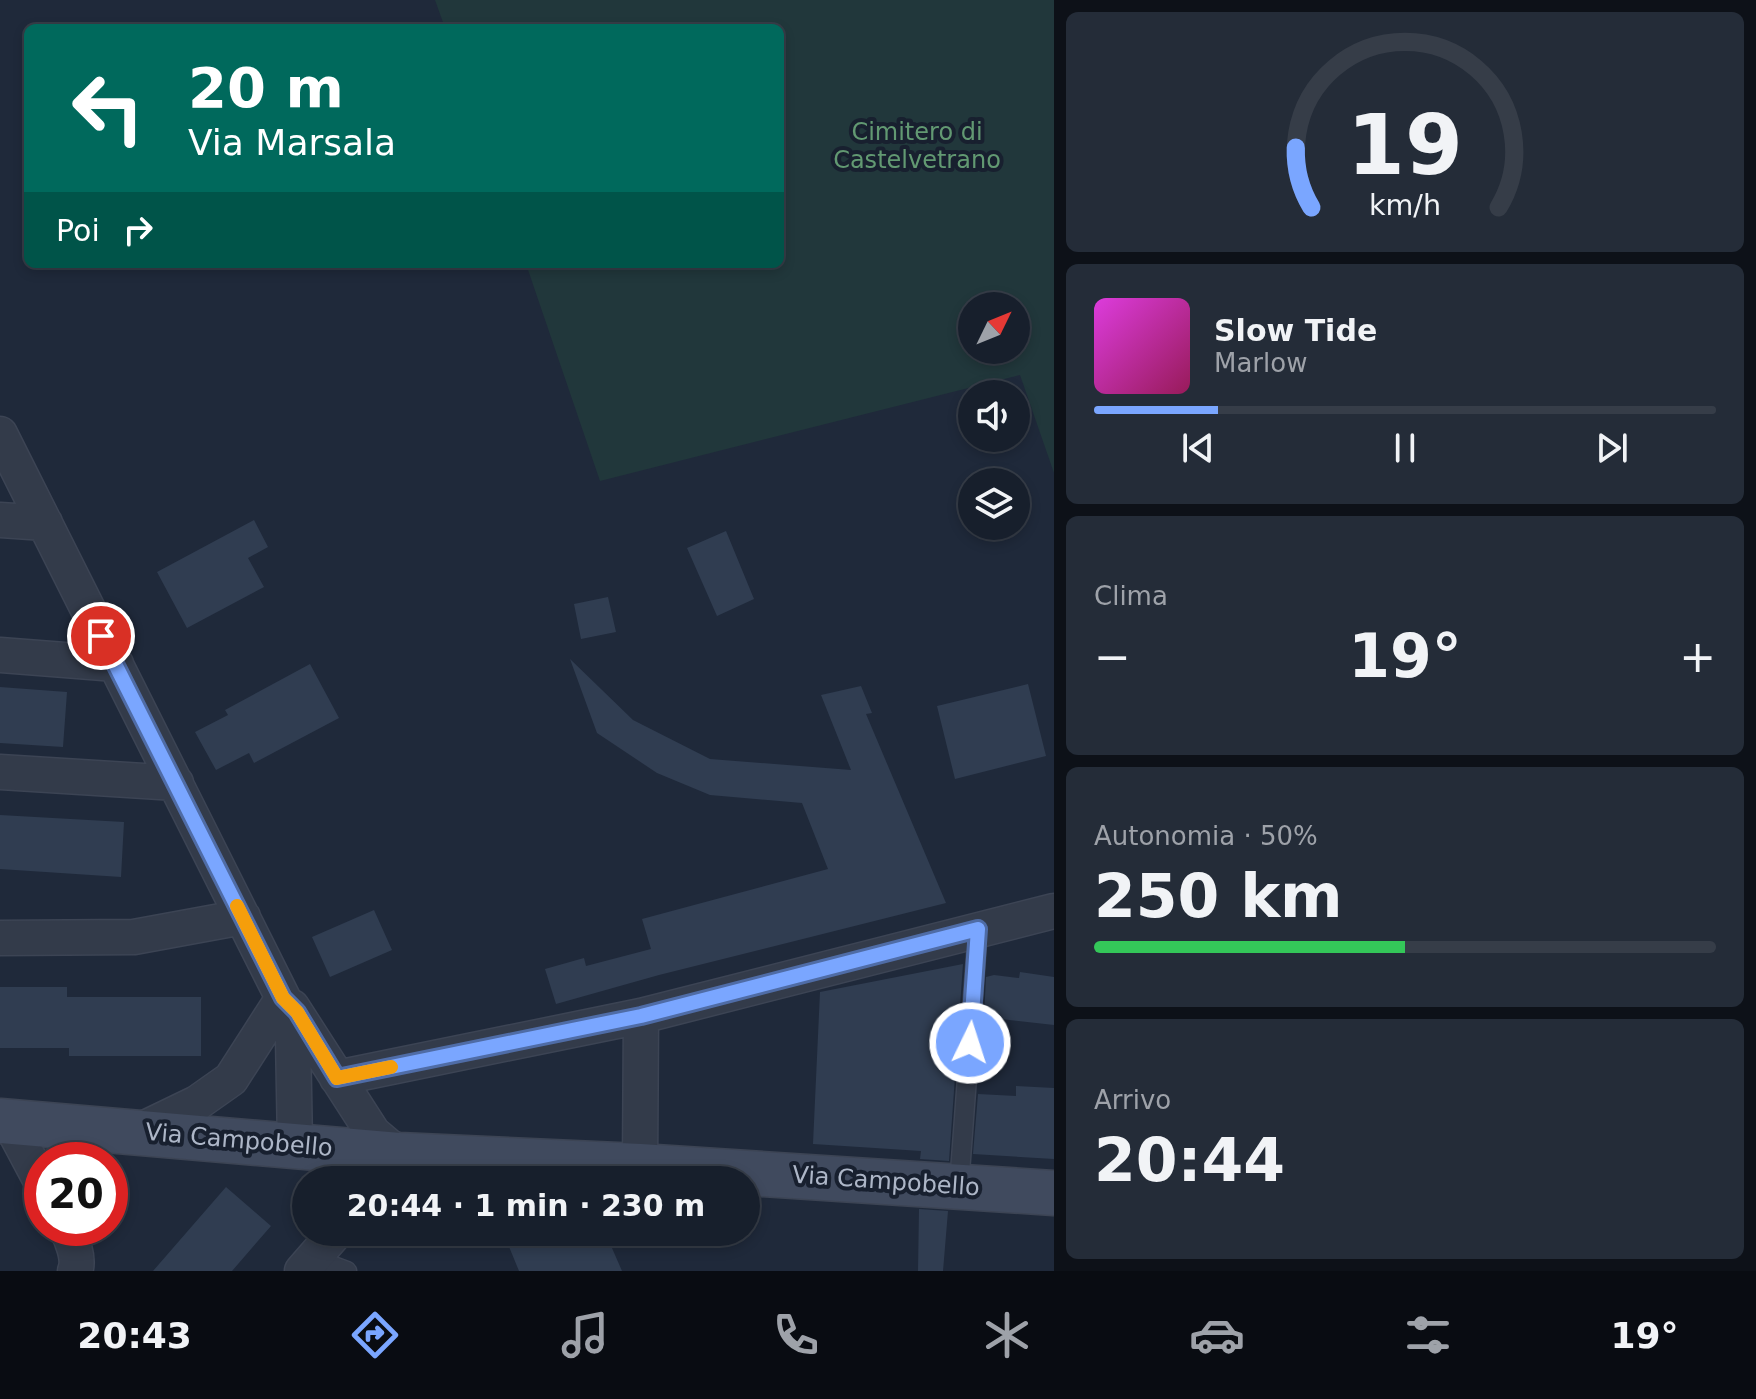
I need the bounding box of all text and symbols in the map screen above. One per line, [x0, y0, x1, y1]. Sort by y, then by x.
text: 20 m [188, 55, 344, 120]
icon: left [56, 56, 160, 160]
text: 19 [1347, 96, 1463, 193]
park label: Cimitero di Castelvetrano [833, 118, 1001, 174]
text: Via Marsala [188, 122, 396, 163]
text: km/h [1369, 188, 1441, 222]
icon: right [116, 208, 160, 252]
text: Poi [56, 213, 100, 248]
north arrow [958, 292, 1030, 364]
map controls [958, 292, 1030, 540]
text: Slow Tide [1214, 313, 1377, 348]
text: Marlow [1214, 348, 1307, 378]
button: sound [958, 380, 1030, 452]
icon: previous [1176, 426, 1220, 470]
icon: pause [1383, 426, 1427, 470]
icon: next [1590, 426, 1634, 470]
button: layers [958, 468, 1030, 540]
text: Clima [1094, 581, 1168, 611]
pin [67, 602, 135, 670]
icon: arrive [79, 614, 123, 658]
text: 19° [1348, 621, 1462, 691]
text: − [1094, 631, 1131, 682]
text: + [1679, 631, 1716, 682]
text: Autonomia · 50% [1094, 821, 1318, 851]
text: 250 km [1094, 861, 1343, 931]
position arrow [928, 1001, 1012, 1085]
text: Arrivo [1094, 1085, 1171, 1115]
street label: Via Campobello [144, 1118, 334, 1162]
text: 20:44 [1094, 1125, 1285, 1195]
speed limit sign: 20 [24, 1142, 128, 1246]
street label: Via Campobello [791, 1160, 981, 1202]
text: 20:44 · 1 min · 230 m [347, 1188, 705, 1223]
icon: directions [347, 1307, 403, 1363]
icon: music [557, 1307, 613, 1363]
icon: phone [768, 1307, 824, 1363]
icon: climate [979, 1307, 1035, 1363]
icon: car [1189, 1307, 1245, 1363]
icon: filters [1400, 1307, 1456, 1363]
text: 20:43 [77, 1315, 192, 1356]
text: 19° [1611, 1315, 1679, 1356]

